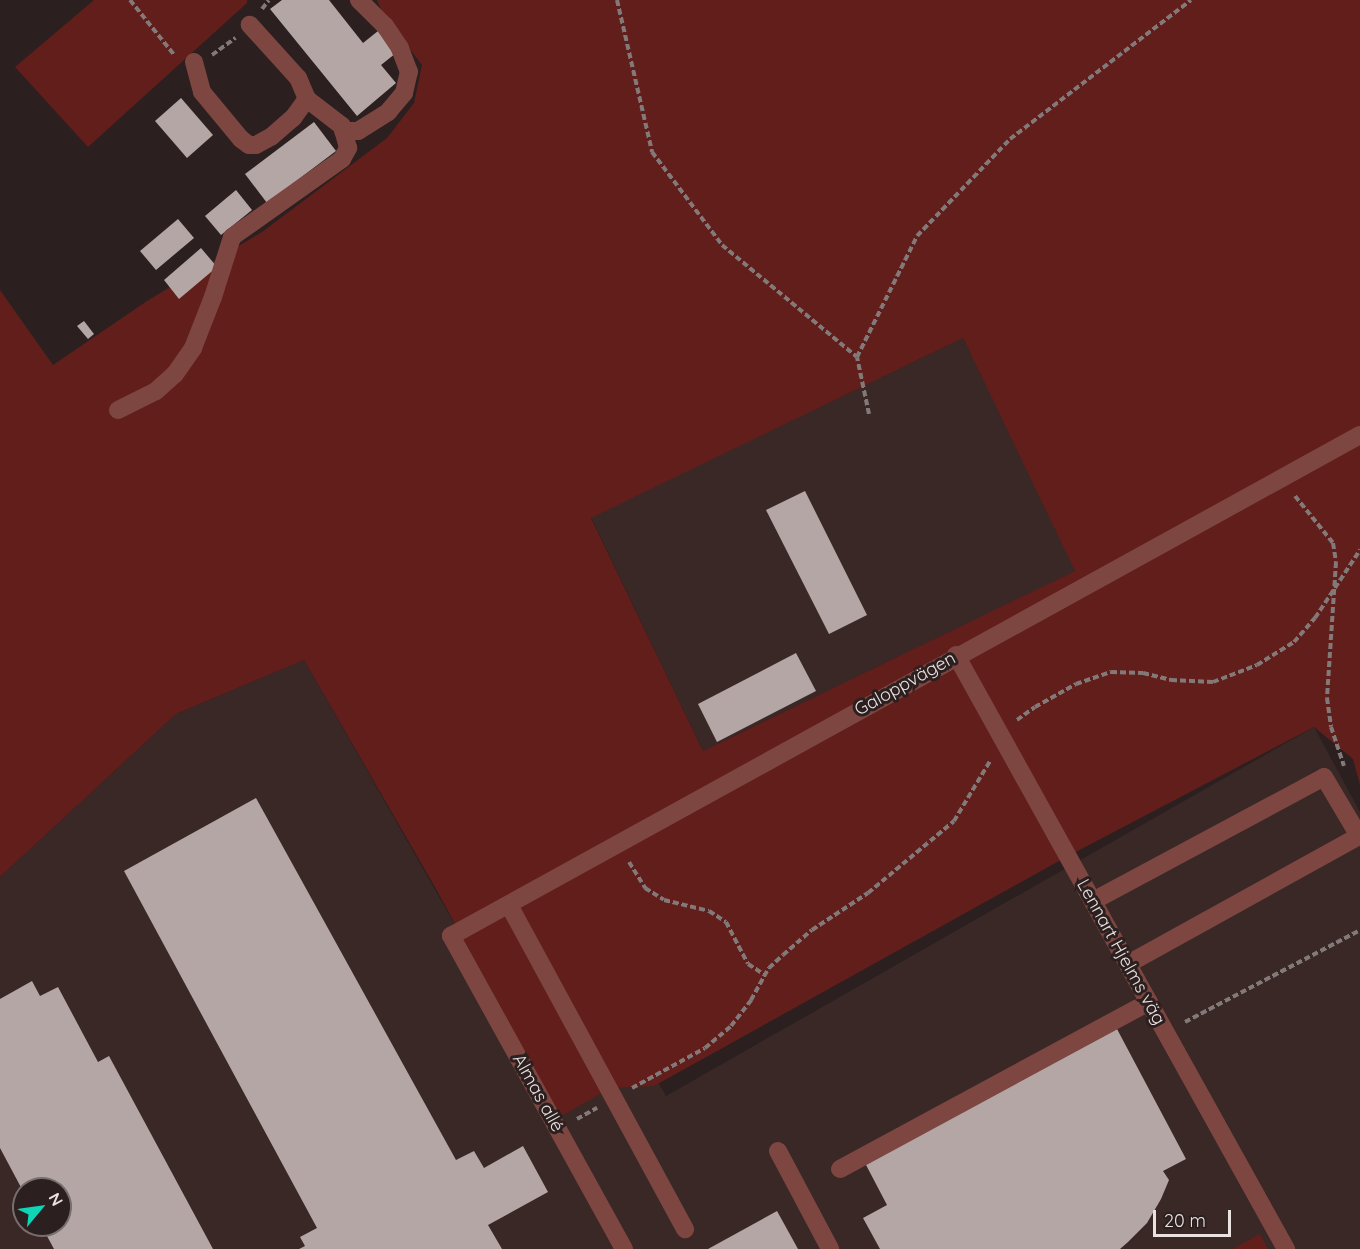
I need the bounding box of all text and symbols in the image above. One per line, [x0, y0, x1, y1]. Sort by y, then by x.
street label: Galoppvägen [851, 647, 959, 721]
street label: Lennart Hjelms väg [1072, 876, 1170, 1028]
street label: Almas allé [508, 1050, 568, 1136]
north arrow [12, 1177, 72, 1237]
text: N [44, 1189, 68, 1209]
scale bar [1156, 1198, 1234, 1236]
text: 20 m [1164, 1209, 1206, 1232]

